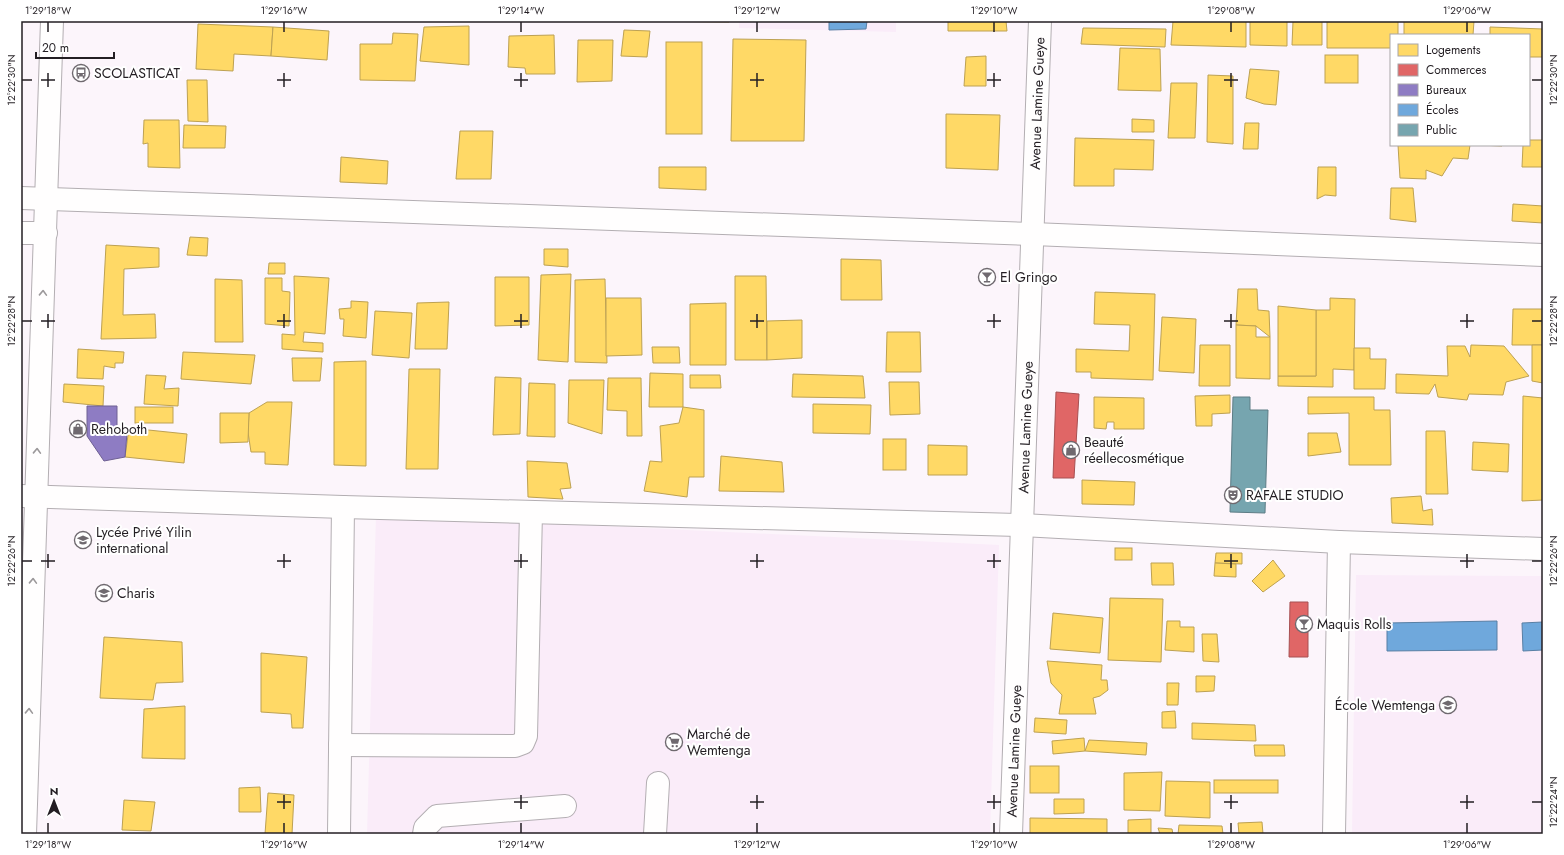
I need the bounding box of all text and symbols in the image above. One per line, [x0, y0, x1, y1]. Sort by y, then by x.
text: 1°29'18"W [25, 3, 71, 18]
text: 1°29'16"W [261, 3, 307, 18]
text: 1°29'14"W [498, 3, 544, 18]
text: 1°29'12"W [734, 3, 780, 18]
text: 1°29'10"W [971, 3, 1017, 18]
text: 1°29'08"W [1207, 3, 1255, 18]
text: 1°29'06"W [1443, 3, 1491, 18]
scale bar [36, 34, 114, 60]
legend [1390, 34, 1530, 146]
street label: Avenue Lamine Gueye [1025, 37, 1049, 170]
text: 20 m [42, 39, 69, 57]
text: Logements [1426, 41, 1481, 59]
text: 12°22'30"N [4, 54, 19, 106]
text: 12°22'30"N [1546, 54, 1561, 106]
text: Commerces [1426, 61, 1487, 79]
bus stop icon: SCOLASTICAT [71, 63, 91, 83]
place label: SCOLASTICAT [94, 63, 181, 83]
text: Bureaux [1426, 81, 1467, 99]
text: Écoles [1426, 101, 1459, 119]
text: Public [1426, 121, 1457, 139]
bar icon: El Gringo [977, 267, 997, 287]
place label: El Gringo [1000, 267, 1058, 287]
one-way arrow [39, 290, 48, 296]
text: 12°22'28"N [4, 296, 19, 346]
text: 12°22'28"N [1546, 296, 1561, 346]
street label: Avenue Lamine Gueye [1013, 361, 1038, 494]
shop icon: Rehoboth [68, 419, 88, 439]
place label: Rehoboth [91, 419, 147, 439]
place label: Beauté réellecosmétique [1084, 432, 1184, 468]
shop icon: Beauté réellecosmétique [1061, 440, 1081, 460]
one-way arrow [33, 448, 41, 454]
theatre icon: RAFALE STUDIO [1223, 485, 1243, 505]
place label: RAFALE STUDIO [1246, 485, 1344, 505]
place label: Lycée Privé Yilin international [96, 522, 192, 558]
school or university icon: Lycée Privé Yilin international [73, 530, 93, 550]
text: 12°22'26"N [4, 535, 19, 587]
text: 12°22'26"N [1546, 535, 1561, 587]
one-way arrow [29, 578, 37, 584]
school or university icon: Charis [94, 583, 114, 603]
place label: Charis [117, 583, 155, 603]
bar icon: Maquis Rolls [1294, 614, 1314, 634]
place label: Maquis Rolls [1317, 614, 1392, 634]
street label: Avenue Lamine Gueye [1002, 684, 1026, 818]
place label: École Wemtenga [1335, 695, 1435, 715]
school or university icon: École Wemtenga [1438, 695, 1458, 715]
one-way arrow [24, 708, 33, 714]
place label: Marché de Wemtenga [687, 724, 751, 760]
supermarket icon: Marché de Wemtenga [664, 732, 684, 752]
text: 12°22'24"N [1546, 776, 1561, 828]
north arrow [34, 781, 74, 821]
text: N [50, 783, 58, 799]
text: 1°29'18"W [25, 837, 71, 852]
text: 1°29'16"W [261, 837, 307, 852]
text: 1°29'14"W [498, 837, 544, 852]
text: 1°29'12"W [734, 837, 780, 852]
text: 1°29'10"W [971, 837, 1017, 852]
text: 1°29'08"W [1207, 837, 1255, 852]
text: 1°29'06"W [1443, 837, 1491, 852]

